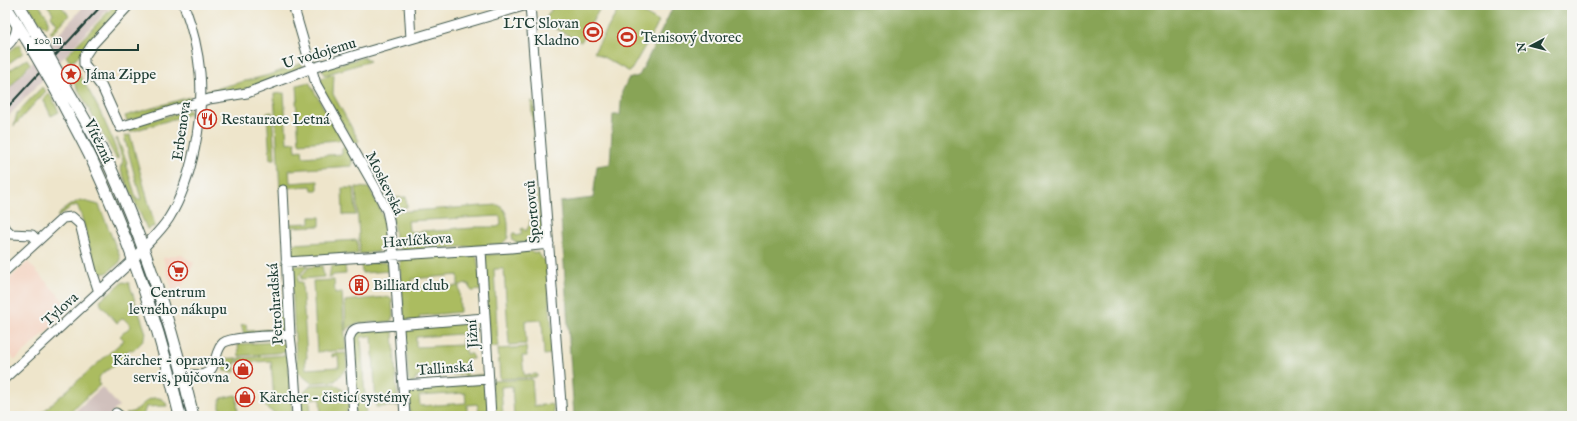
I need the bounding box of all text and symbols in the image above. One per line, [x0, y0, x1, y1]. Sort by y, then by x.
place label: LTC Slovan Kladno [503, 14, 579, 50]
sports icon: LTC Slovan Kladno [582, 21, 604, 43]
scale bar [28, 26, 138, 52]
sports icon: Tenisový dvorec [616, 26, 638, 48]
north arrow [1511, 26, 1551, 66]
place label: Tenisový dvorec [641, 28, 741, 47]
text: 100 m [34, 33, 62, 48]
street label: U vodojemu [280, 33, 359, 74]
text: N [1514, 41, 1530, 54]
place icon: Jáma Zippe [60, 63, 82, 85]
place label: Jáma Zippe [83, 65, 156, 84]
street label: Erbenova [168, 100, 195, 162]
restaurant icon: Restaurace Letná [196, 108, 218, 130]
place label: Restaurace Letná [221, 110, 330, 129]
street label: Vítězná [79, 115, 118, 167]
street label: Moskevská [361, 148, 408, 219]
street label: Sportovců [520, 179, 545, 244]
street label: Havlíčkova [382, 229, 453, 252]
supermarket icon: Centrum levného nákupu [167, 260, 189, 282]
street label: Petrohradská [263, 262, 288, 345]
building icon: Billiard club [348, 274, 370, 296]
place label: Billiard club [373, 276, 449, 295]
place label: Centrum levného nákupu [129, 283, 227, 319]
street label: Tylova [38, 288, 83, 331]
street label: Jižní [462, 318, 483, 351]
place label: Kärcher - opravna, servis, půjčovna [113, 351, 230, 387]
street label: Tallinská [416, 357, 474, 380]
shop icon: Kärcher - opravna, servis, půjčovna [232, 358, 254, 380]
shop icon: Kärcher - čisticí systémy [234, 386, 256, 408]
place label: Kärcher - čisticí systémy [259, 388, 410, 407]

